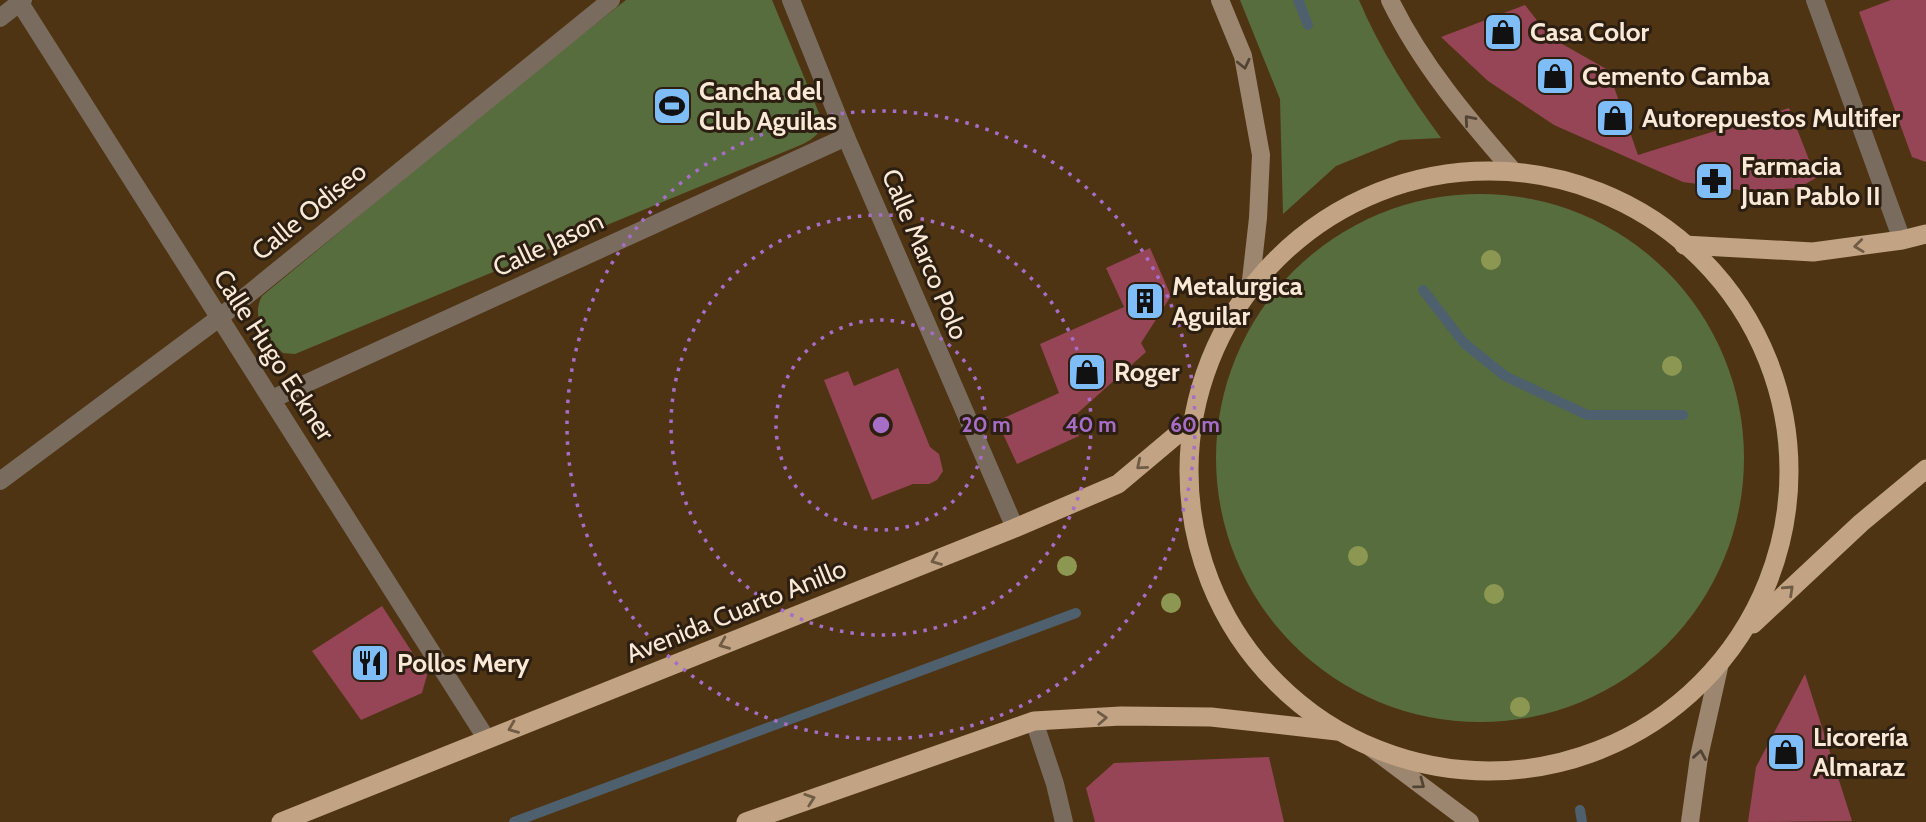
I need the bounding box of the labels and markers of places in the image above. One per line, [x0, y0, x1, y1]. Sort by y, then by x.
shop icon: Casa Color [1482, 11, 1524, 53]
place label: Casa Color [1530, 16, 1650, 48]
shop icon: Cemento Camba [1534, 55, 1576, 97]
place label: Cemento Camba [1582, 60, 1770, 92]
place label: Cancha del Club Aguilas [699, 75, 837, 137]
sports icon: Cancha del Club Aguilas [651, 85, 693, 127]
shop icon: Autorepuestos Multifer [1594, 97, 1636, 139]
place label: Autorepuestos Multifer [1642, 102, 1901, 134]
place label: Farmacia Juan Pablo II [1740, 150, 1881, 212]
pharmacy icon: Farmacia Juan Pablo II [1693, 160, 1735, 202]
place label: Metalurgica Aguilar [1172, 270, 1303, 332]
building icon: Metalurgica Aguilar [1124, 280, 1166, 322]
shop icon: Roger [1066, 351, 1108, 393]
place label: Roger [1114, 356, 1180, 388]
centre of rings [869, 413, 893, 437]
restaurant icon: Pollos Mery [349, 642, 391, 684]
place label: Pollos Mery [397, 647, 530, 679]
place label: Licorería Almaraz [1813, 721, 1908, 783]
shop icon: Licorería Almaraz [1765, 731, 1807, 773]

